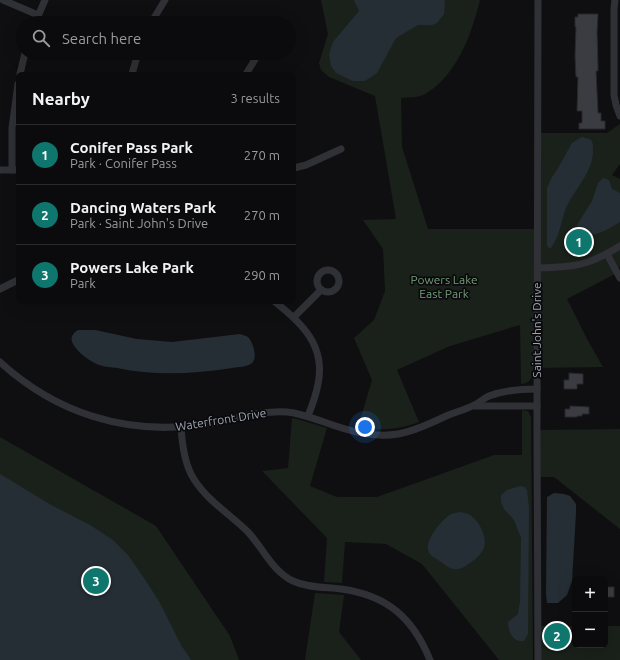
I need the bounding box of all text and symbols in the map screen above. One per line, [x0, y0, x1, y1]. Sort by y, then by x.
search box [16, 16, 296, 60]
icon: search [30, 27, 52, 49]
text: Search here [62, 30, 141, 47]
text: Nearby [32, 89, 90, 108]
text: 3 results [230, 91, 280, 105]
text: Conifer Pass Park [70, 139, 193, 156]
text: 1 [41, 148, 49, 162]
text: 270 m [244, 148, 280, 162]
text: Park · Conifer Pass [70, 156, 177, 170]
text: Dancing Waters Park [70, 199, 216, 216]
text: 2 [41, 208, 49, 222]
text: 270 m [244, 208, 280, 222]
text: Park · Saint John's Drive [70, 216, 208, 230]
pin: 1 [566, 227, 592, 257]
text: Powers Lake Park [70, 259, 194, 276]
text: 3 [41, 268, 49, 282]
text: 290 m [244, 268, 280, 282]
park label: Powers Lake East Park [410, 273, 478, 300]
text: Park [70, 276, 96, 290]
street label: Saint John's Drive [530, 282, 543, 378]
street label: Waterfront Drive [175, 406, 267, 433]
your location [355, 417, 375, 437]
pin: 3 [83, 566, 109, 596]
map controls [572, 576, 608, 648]
button: + [572, 576, 608, 612]
button: − [572, 612, 608, 648]
pin: 2 [544, 621, 570, 651]

